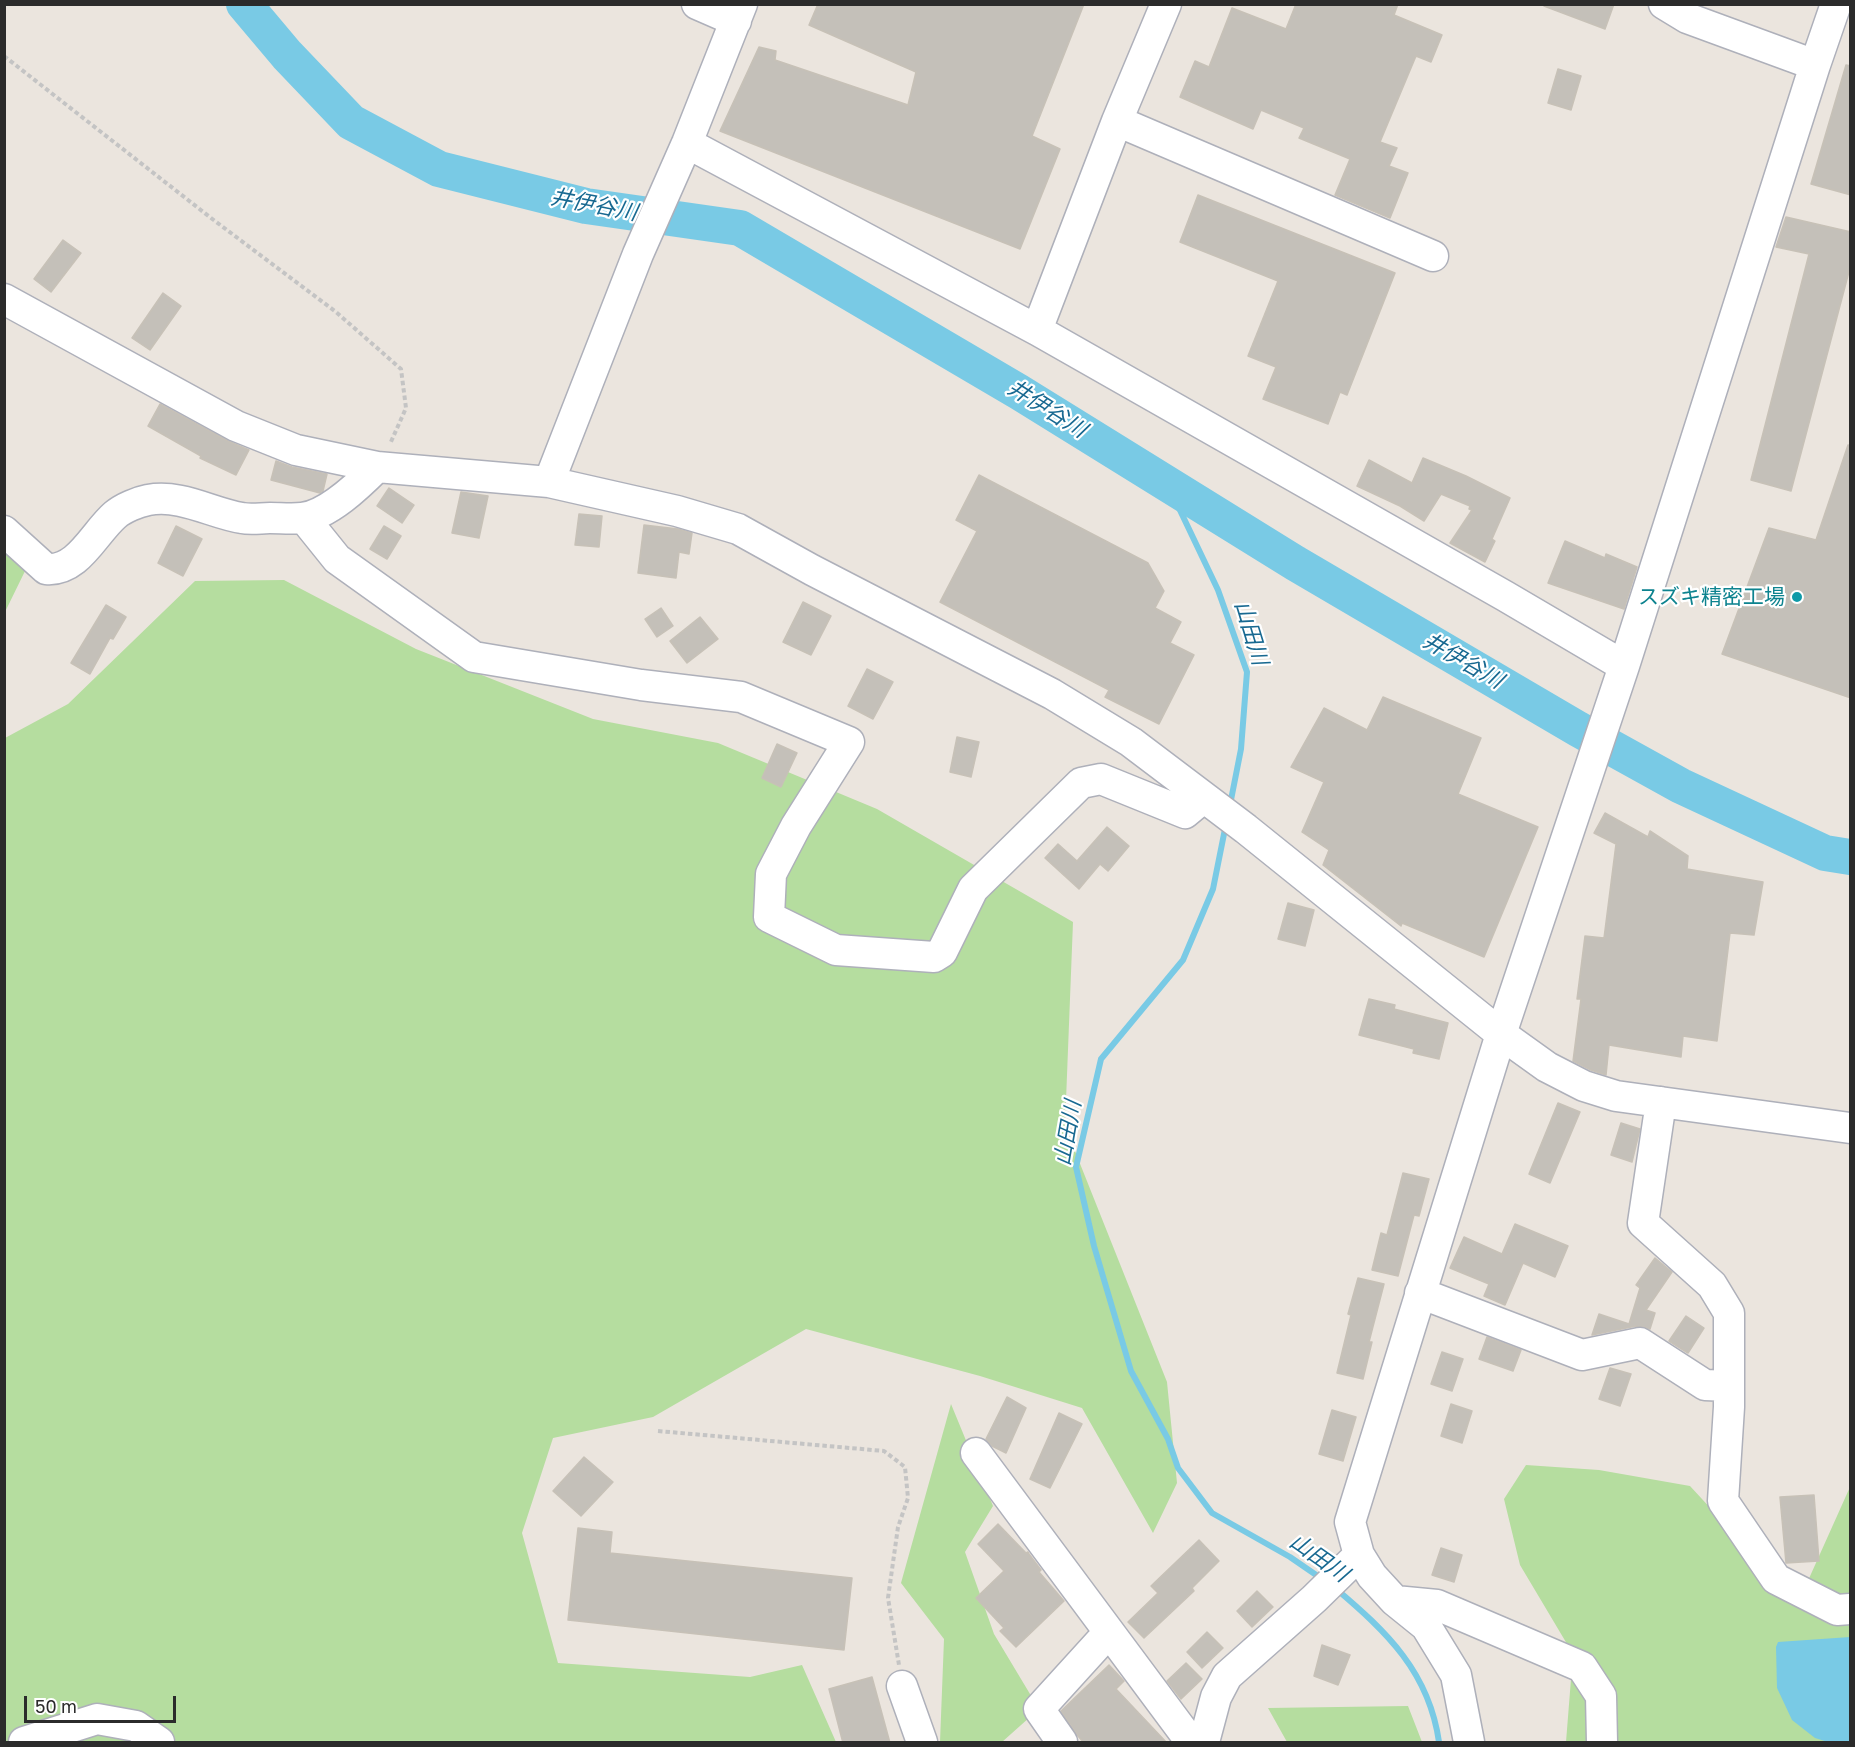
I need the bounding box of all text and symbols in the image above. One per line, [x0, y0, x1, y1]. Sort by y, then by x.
water label: 井伊谷川 [548, 184, 640, 226]
water label: 井伊谷川 [1003, 374, 1091, 444]
place label: スズキ精密工場 [1638, 584, 1785, 610]
marker: スズキ精密工場 [1790, 590, 1804, 604]
water label: 山田川 [1229, 598, 1273, 668]
water label: 井伊谷川 [1418, 628, 1508, 694]
water label: 山田川 [1049, 1098, 1087, 1168]
water label: 山田川 [1284, 1528, 1354, 1588]
scale bar [27, 1684, 178, 1722]
text: 50 m [35, 1695, 77, 1717]

